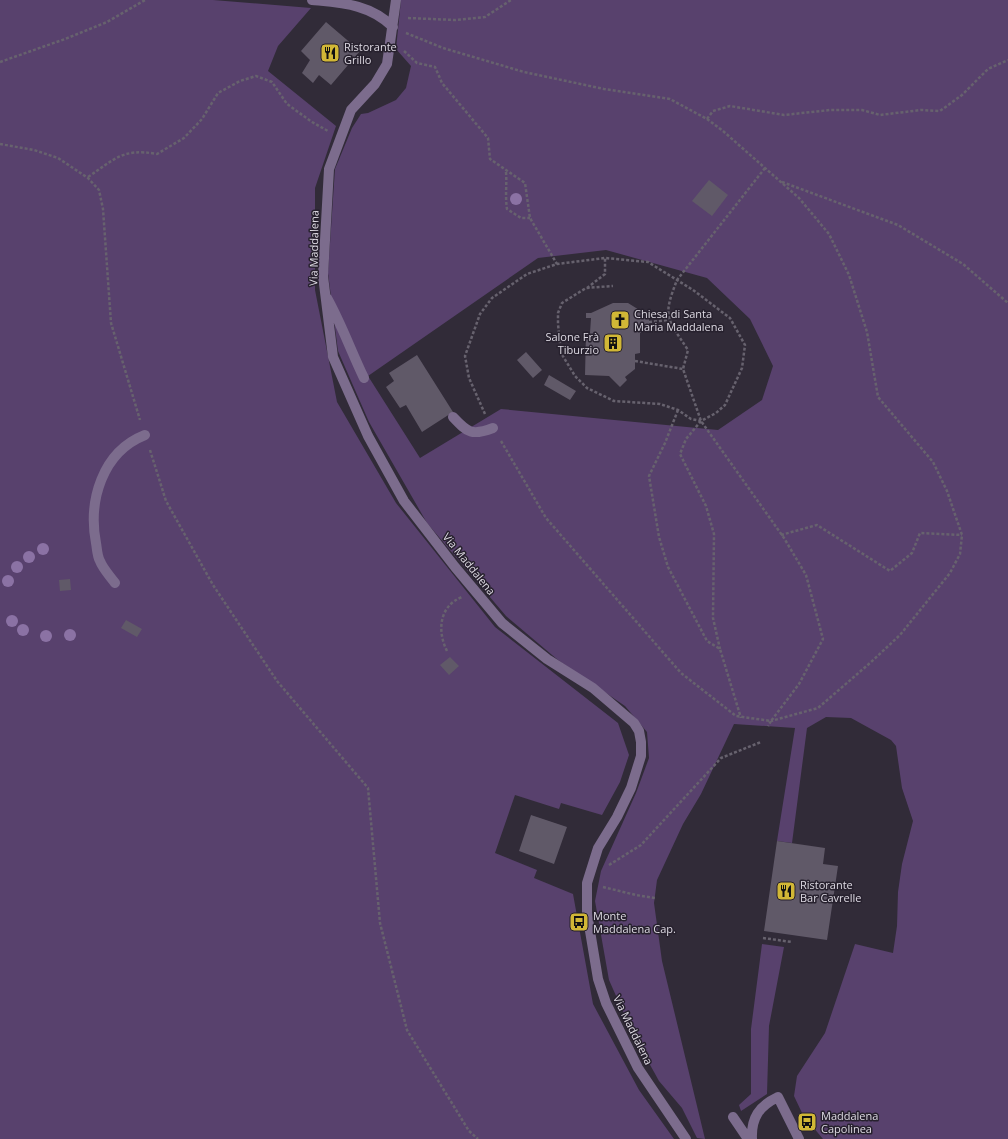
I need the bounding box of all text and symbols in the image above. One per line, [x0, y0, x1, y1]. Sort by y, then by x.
place label: Ristorante Grillo [344, 39, 397, 67]
restaurant icon: Ristorante Grillo [319, 42, 341, 64]
street label: Via Maddalena [305, 210, 322, 286]
place label: Chiesa di Santa Maria Maddalena [634, 306, 724, 334]
church icon: Chiesa di Santa Maria Maddalena [609, 309, 631, 331]
place label: Salone Frà Tiburzio [545, 329, 599, 357]
building icon: Salone Frà Tiburzio [602, 332, 624, 354]
street label: Via Maddalena [440, 530, 499, 598]
place label: Ristorante Bar Cavrelle [800, 877, 862, 905]
restaurant icon: Ristorante Bar Cavrelle [775, 880, 797, 902]
place label: Monte Maddalena Cap. [593, 908, 676, 936]
bus stop icon: Monte Maddalena Cap. [568, 911, 590, 933]
street label: Via Maddalena [610, 992, 657, 1067]
place label: Maddalena Capolinea [821, 1108, 878, 1136]
bus stop icon: Maddalena Capolinea [796, 1111, 818, 1133]

